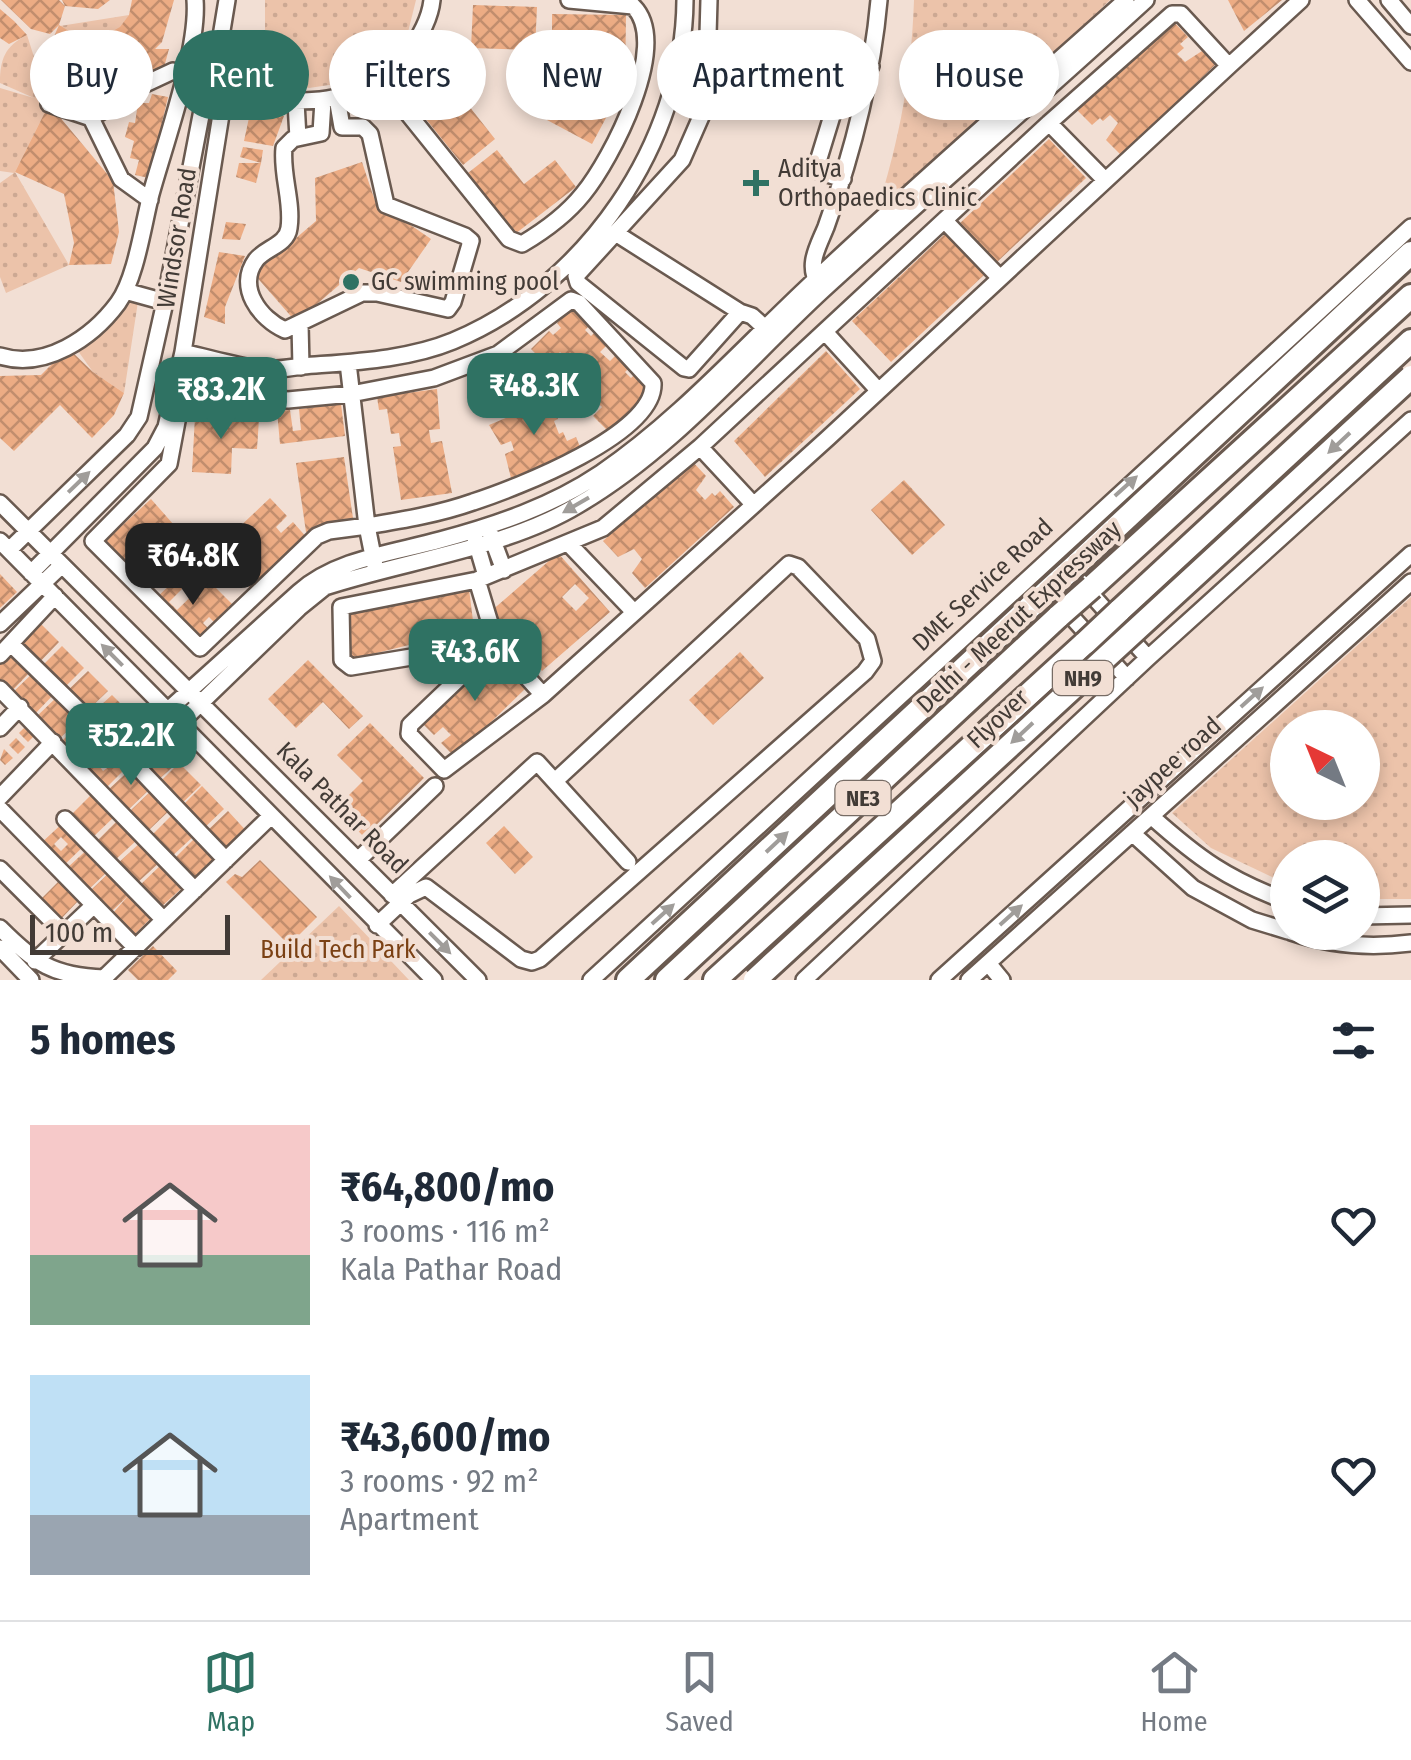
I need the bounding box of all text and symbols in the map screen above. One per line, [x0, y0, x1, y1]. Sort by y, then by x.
chip: Buy [30, 30, 153, 120]
chip: Rent [173, 30, 309, 120]
chip: Filters [329, 30, 486, 120]
chip: New [506, 30, 637, 120]
chip: Apartment [657, 30, 879, 120]
chip: House [899, 30, 1059, 120]
place label: Aditya Orthopaedics Clinic [778, 154, 977, 213]
street label: Windsor Road [151, 166, 203, 310]
marker: Aditya Orthopaedics Clinic [743, 170, 769, 196]
place label: GC swimming pool [371, 267, 559, 297]
marker: GC swimming pool [340, 271, 362, 293]
pin: ₹48.3K [453, 353, 615, 438]
pin: ₹83.2K [140, 357, 302, 442]
text: ₹48.3K [489, 366, 579, 404]
text: ₹83.2K [177, 370, 265, 408]
one-way arrow [1327, 431, 1351, 454]
one-way arrow [66, 471, 90, 494]
one-way arrow [1113, 475, 1137, 498]
one-way arrow [562, 496, 590, 514]
street label: DME Service Road [907, 512, 1059, 658]
street label: Delhi - Meerut Expressway [911, 514, 1127, 720]
pin: ₹64.8K [112, 523, 274, 608]
text: ₹64.8K [147, 536, 239, 574]
pin: ₹43.6K [394, 619, 556, 704]
text: ₹43.6K [431, 632, 519, 670]
one-way arrow [101, 643, 125, 667]
road number: NH9 [1053, 661, 1113, 695]
street label: Flyover [961, 683, 1035, 755]
one-way arrow [1240, 686, 1264, 709]
pin: ₹52.2K [50, 703, 212, 788]
north arrow [1270, 710, 1380, 820]
map controls [1270, 710, 1380, 950]
street label: jaypee road [1118, 711, 1228, 814]
text: ₹52.2K [88, 716, 174, 754]
one-way arrow [1010, 722, 1035, 744]
street label: Kala Pathar Road [270, 736, 414, 880]
road number: NE3 [836, 781, 890, 815]
one-way arrow [764, 831, 788, 854]
button: layers [1270, 840, 1380, 950]
one-way arrow [329, 875, 352, 899]
one-way arrow [650, 904, 675, 926]
one-way arrow [998, 904, 1023, 926]
scale bar [30, 910, 230, 954]
text: 100 m [45, 916, 113, 949]
one-way arrow [428, 930, 452, 954]
park label: Build Tech Park [260, 935, 416, 965]
icon: filters [1326, 1013, 1381, 1068]
text: 5 homes [30, 1015, 176, 1065]
text: ₹64,800/mo [340, 1162, 555, 1212]
icon: home [110, 1165, 230, 1285]
icon: heart [1326, 1198, 1381, 1253]
text: 3 rooms · 116 m² [340, 1212, 550, 1250]
text: Kala Pathar Road [340, 1250, 562, 1288]
text: ₹43,600/mo [340, 1412, 550, 1462]
icon: home [110, 1415, 230, 1535]
icon: heart [1326, 1448, 1381, 1503]
text: 3 rooms · 92 m² [340, 1462, 539, 1500]
text: Apartment [340, 1500, 479, 1538]
tab: Map [203, 1645, 258, 1738]
tab: Saved [665, 1645, 734, 1738]
tab: Home [1141, 1645, 1208, 1738]

